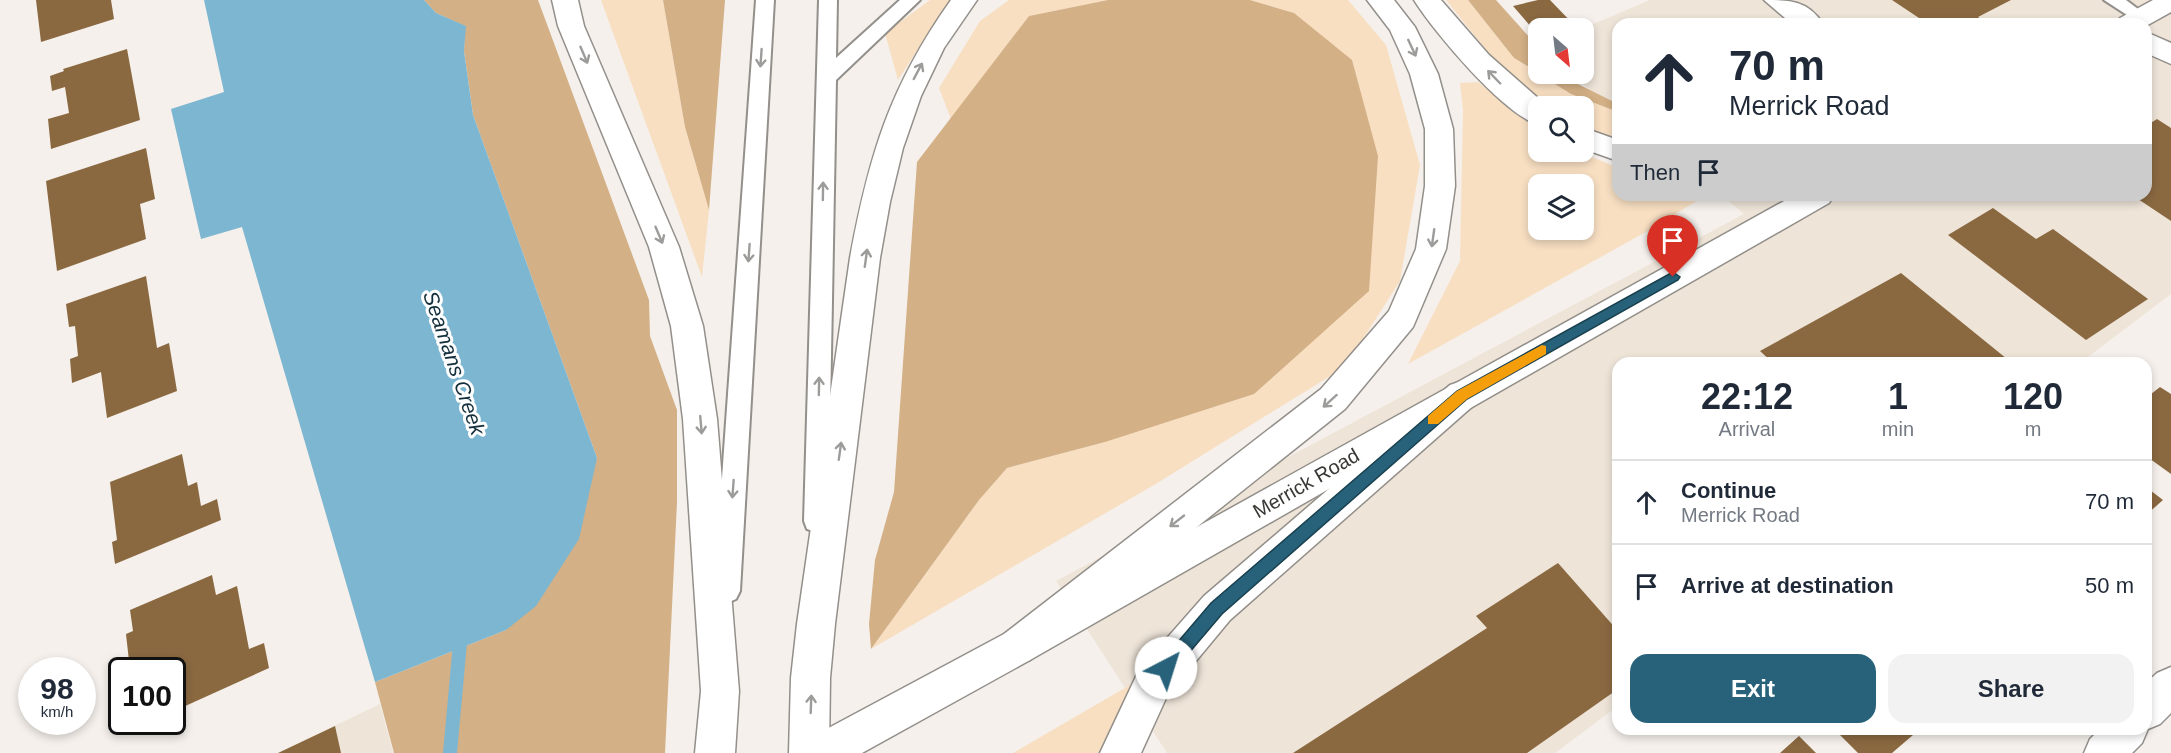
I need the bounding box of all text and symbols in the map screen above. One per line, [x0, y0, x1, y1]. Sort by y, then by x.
north arrow [1528, 18, 1594, 84]
map controls [1528, 18, 1594, 240]
one-way arrow [1407, 39, 1419, 57]
icon: ahead [1630, 42, 1708, 120]
text: 70 m [1729, 42, 1825, 89]
one-way arrow [579, 46, 590, 64]
one-way arrow [756, 48, 767, 68]
one-way arrow [912, 63, 924, 80]
one-way arrow [1487, 70, 1502, 85]
text: Merrick Road [1729, 91, 1890, 121]
button: search [1528, 96, 1594, 162]
icon: arrive [1692, 156, 1725, 189]
text: Then [1630, 160, 1680, 185]
button: layers [1528, 174, 1594, 240]
one-way arrow [817, 182, 829, 202]
pin [1647, 215, 1698, 277]
icon: arrive [1656, 224, 1689, 257]
one-way arrow [654, 226, 665, 244]
one-way arrow [1427, 228, 1438, 248]
one-way arrow [743, 242, 754, 262]
one-way arrow [861, 249, 872, 268]
water label: Seamans Creek [419, 288, 490, 439]
text: 22:12 [1701, 376, 1793, 417]
text: 1 [1888, 376, 1908, 417]
text: 120 [2003, 376, 2063, 417]
one-way arrow [813, 377, 824, 397]
one-way arrow [1323, 394, 1338, 408]
one-way arrow [696, 414, 707, 434]
text: Arrival [1719, 418, 1775, 440]
text: min [1882, 418, 1914, 440]
text: m [2025, 418, 2041, 440]
one-way arrow [835, 442, 846, 462]
street label: Merrick Road [1249, 444, 1363, 522]
text: Continue [1681, 478, 1776, 503]
one-way arrow [728, 479, 739, 499]
icon: ahead [1630, 486, 1663, 519]
text: 70 m [2085, 489, 2134, 514]
text: Merrick Road [1681, 504, 1800, 526]
one-way arrow [1170, 515, 1186, 528]
icon: arrive [1630, 570, 1663, 603]
text: Arrive at destination [1681, 573, 1894, 598]
text: 50 m [2085, 573, 2134, 598]
position arrow [1134, 636, 1198, 700]
button: Exit [1630, 654, 1876, 723]
button: Share [1888, 654, 2134, 723]
speed limit sign: 100 [108, 657, 186, 735]
text: 98 [40, 672, 74, 705]
one-way arrow [805, 694, 816, 714]
text: km/h [41, 703, 73, 720]

